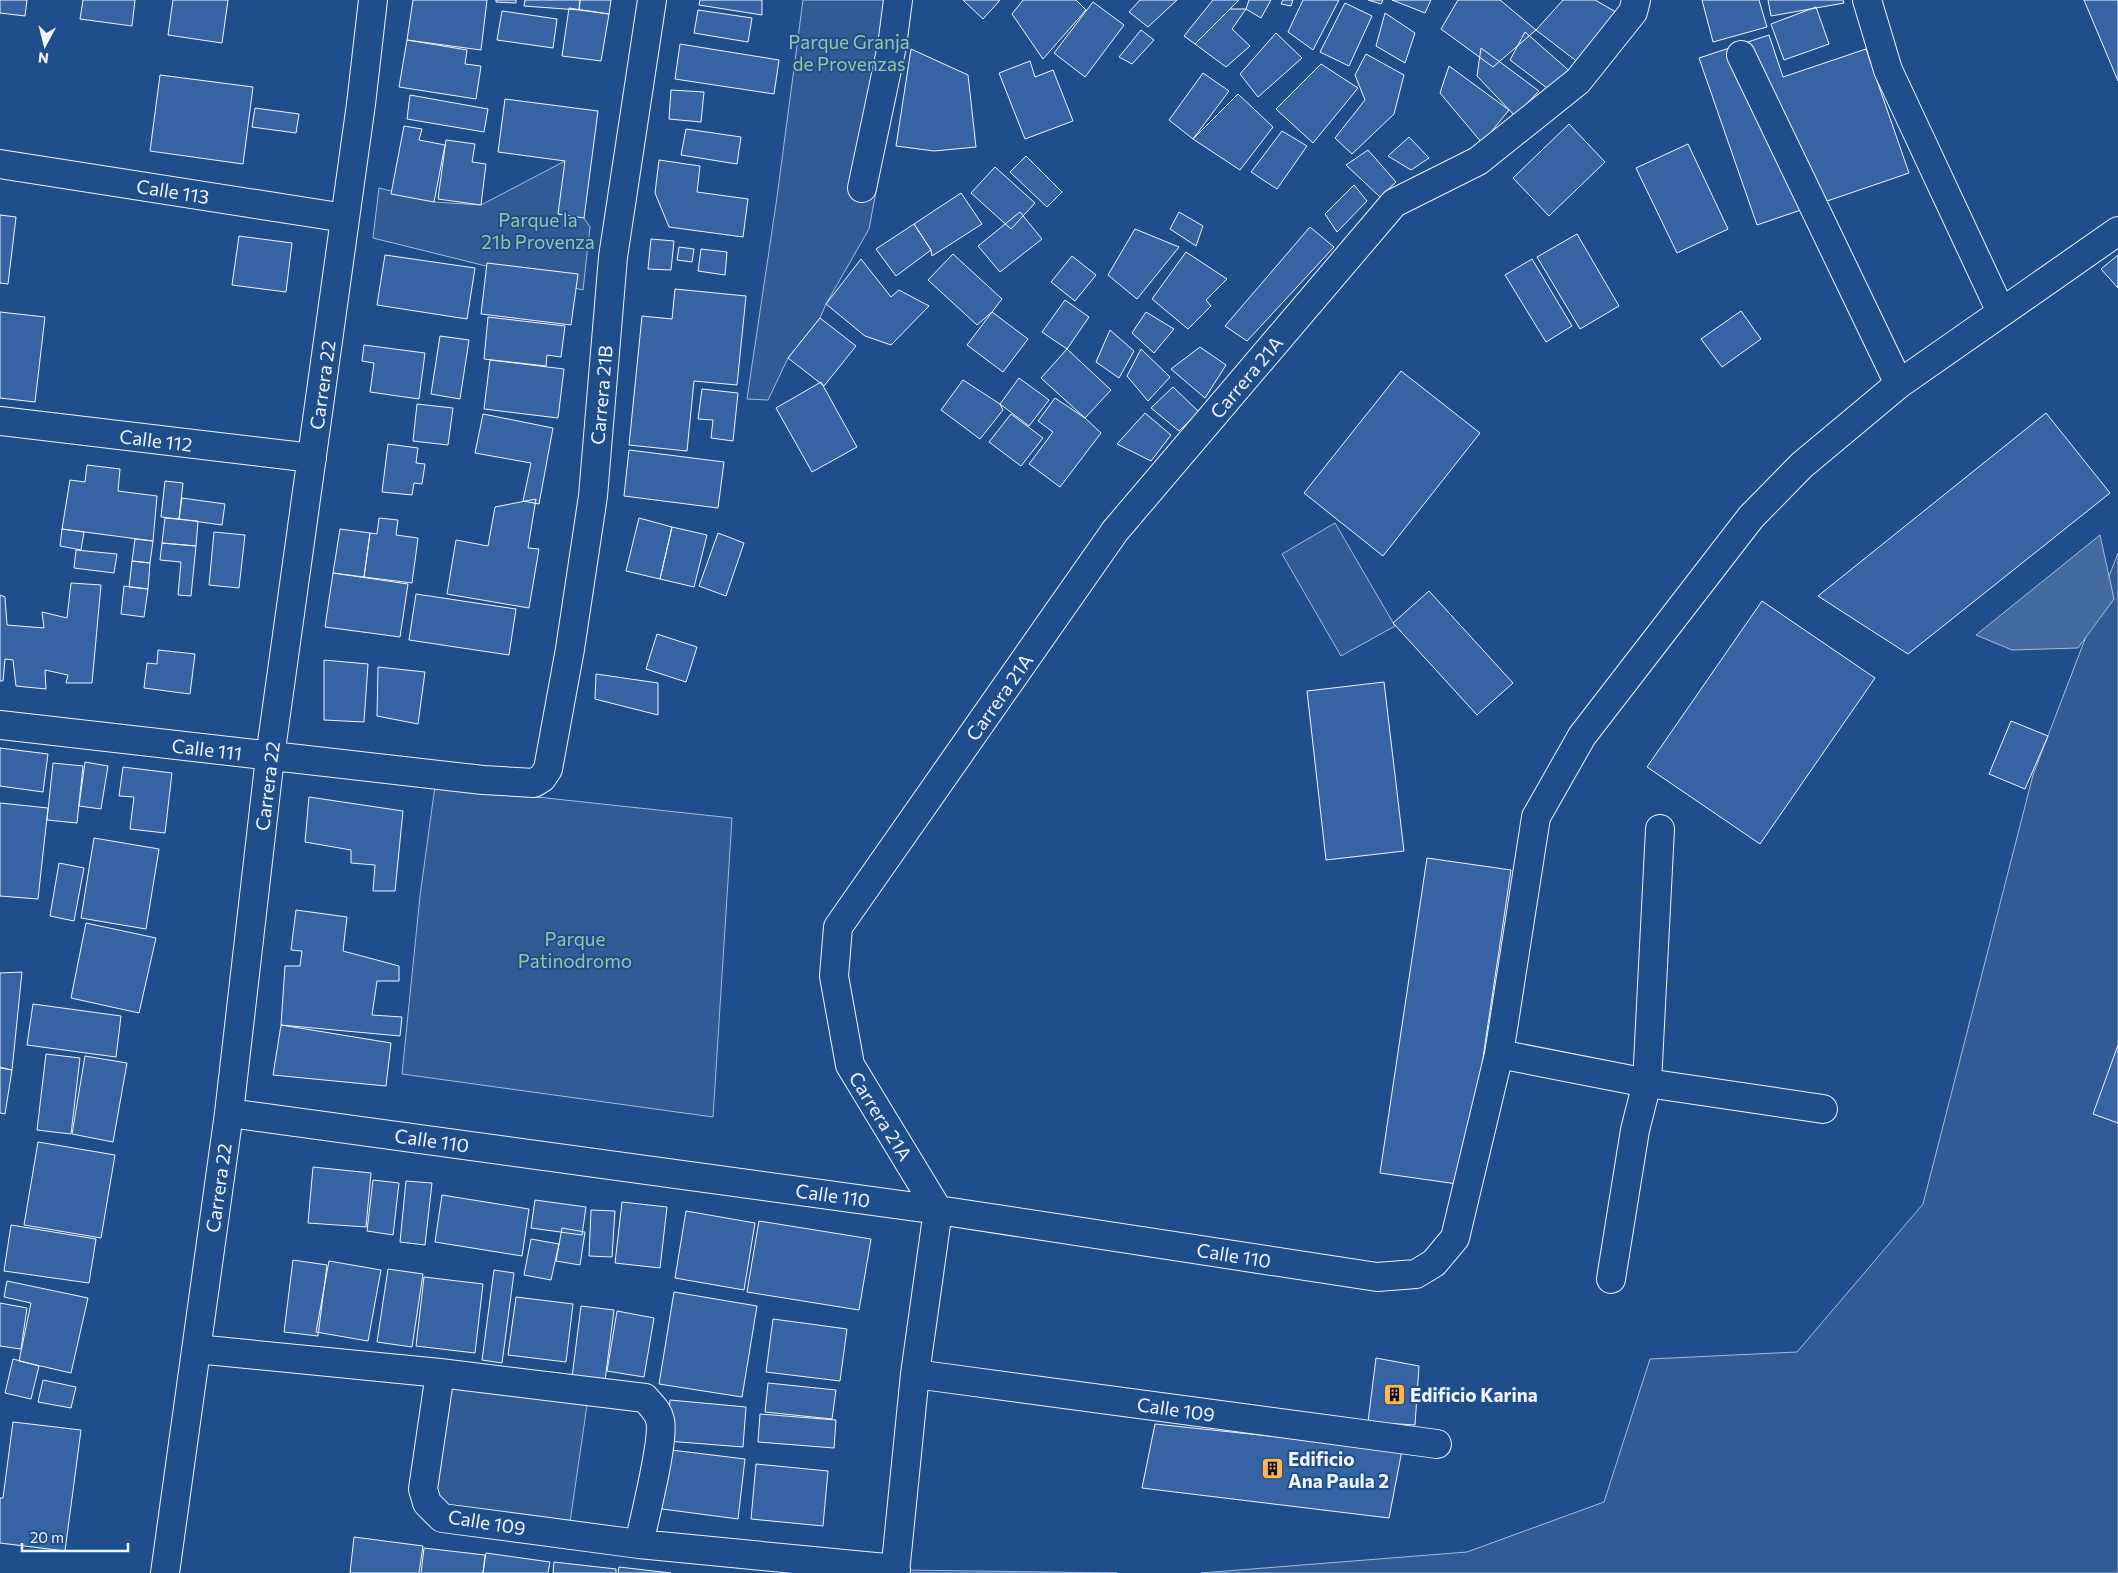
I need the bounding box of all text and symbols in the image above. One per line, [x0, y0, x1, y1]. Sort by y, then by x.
north arrow [20, 20, 70, 70]
park label: Parque Granja de Provenzas [788, 30, 910, 75]
text: N [37, 49, 50, 67]
street label: Calle 113 [135, 174, 211, 208]
park label: Parque la 21b Provenza [481, 208, 595, 253]
street label: Carrera 21A [1205, 331, 1287, 423]
street label: Carrera 22 [304, 339, 340, 431]
street label: Carrera 21B [585, 344, 617, 446]
street label: Calle 112 [118, 424, 194, 456]
street label: Carrera 21A [961, 649, 1037, 745]
street label: Calle 111 [171, 733, 243, 765]
street label: Carrera 22 [250, 740, 284, 832]
park label: Parque Patinodromo [518, 927, 632, 972]
street label: Carrera 21A [845, 1067, 917, 1165]
street label: Calle 110 [393, 1123, 471, 1157]
street label: Carrera 22 [200, 1142, 236, 1234]
street label: Calle 110 [794, 1178, 872, 1212]
street label: Calle 110 [1195, 1238, 1273, 1272]
building icon: Edificio Karina [1382, 1382, 1406, 1406]
place label: Edificio Karina [1410, 1383, 1538, 1406]
street label: Calle 109 [1136, 1392, 1216, 1426]
place label: Edificio Ana Paula 2 [1288, 1447, 1389, 1492]
building icon: Edificio Ana Paula 2 [1260, 1457, 1284, 1481]
street label: Calle 109 [447, 1505, 527, 1539]
scale bar [22, 1520, 129, 1552]
text: 20 m [30, 1528, 64, 1546]

